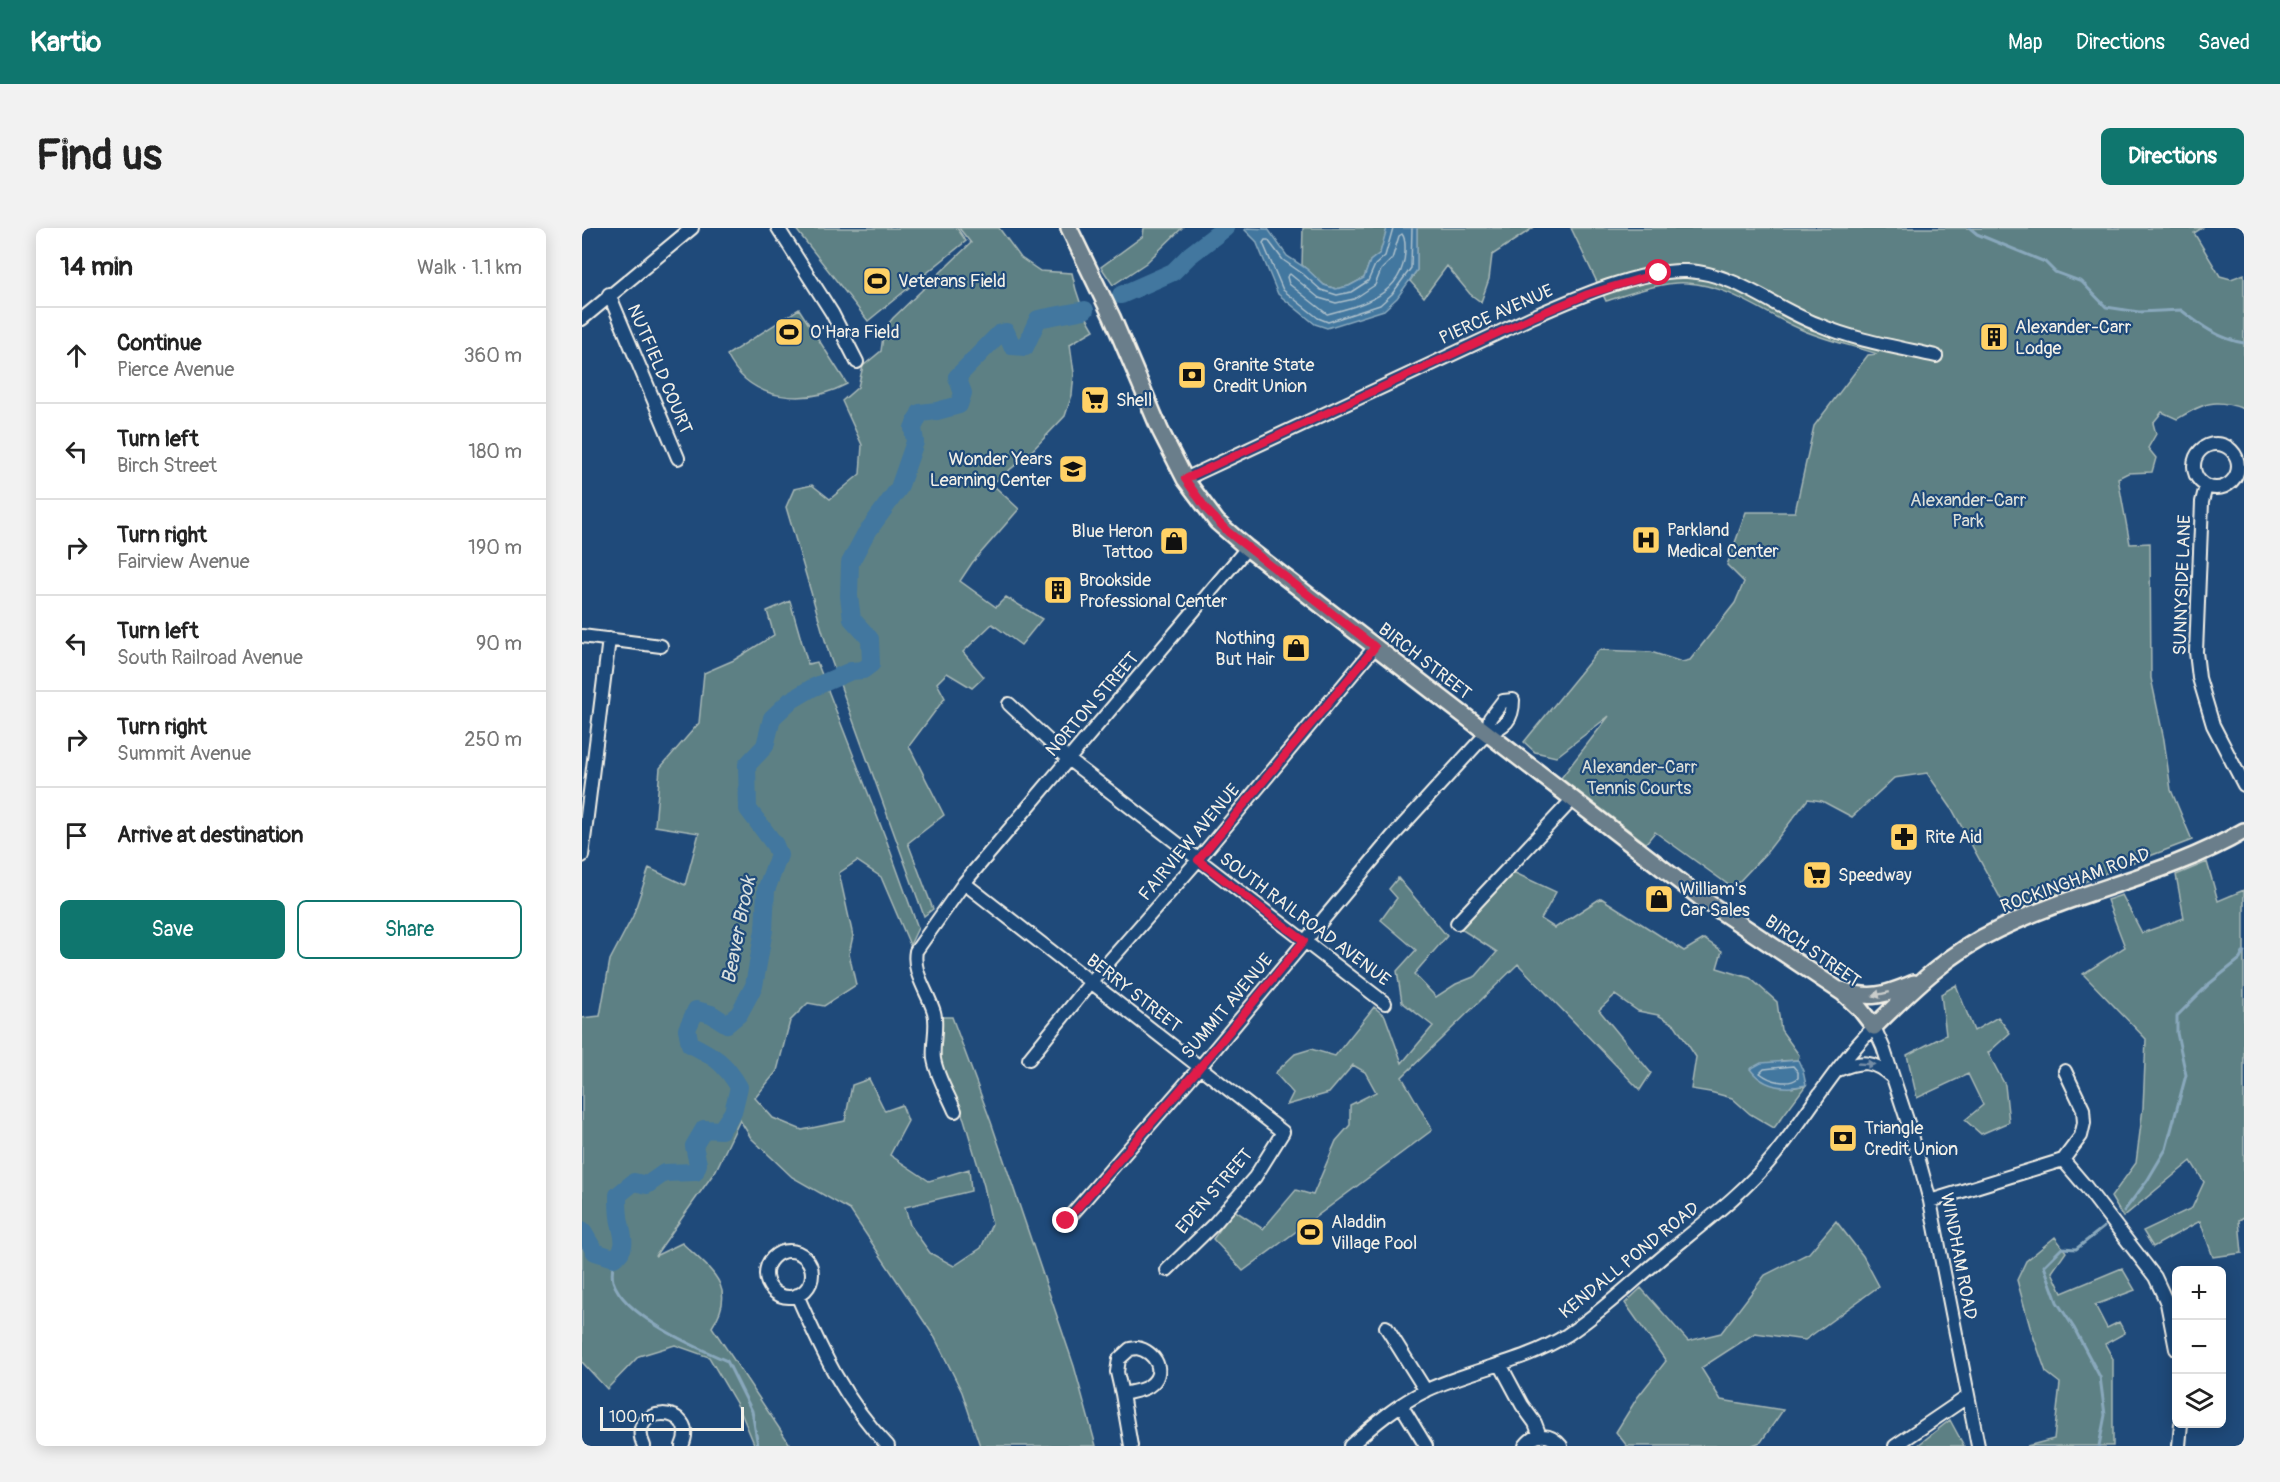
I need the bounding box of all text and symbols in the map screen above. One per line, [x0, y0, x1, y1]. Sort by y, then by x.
text: Kartio [30, 25, 101, 60]
text: Map [2008, 29, 2043, 56]
text: Directions [2076, 29, 2165, 56]
text: Saved [2198, 29, 2250, 56]
button: Directions [2101, 128, 2244, 185]
text: Find us [36, 130, 162, 182]
text: 14 min [60, 251, 133, 283]
text: Walk · 1.1 km [417, 255, 522, 280]
route start [1645, 259, 1671, 285]
sports icon: Veterans Field [861, 265, 893, 297]
place label: Veterans Field [898, 270, 1006, 293]
street label: PIERCE AVENUE [1436, 279, 1557, 350]
street label: NUTFIELD COURT [622, 301, 697, 438]
sports icon: O'Hara Field [773, 316, 805, 348]
place label: Alexander-Carr Lodge [2015, 316, 2132, 360]
place label: O'Hara Field [810, 321, 899, 344]
building icon: Alexander-Carr Lodge [1978, 321, 2010, 353]
text: Continue [117, 329, 201, 357]
icon: ahead [60, 339, 93, 372]
text: 360 m [463, 343, 522, 368]
place label: Granite State Credit Union [1213, 354, 1314, 398]
text: Pierce Avenue [117, 357, 234, 382]
bank icon: Granite State Credit Union [1176, 359, 1208, 391]
supermarket icon: Shell [1079, 384, 1111, 416]
place label: Shell [1116, 389, 1152, 412]
text: Turn left [117, 425, 199, 453]
icon: left [60, 435, 93, 468]
text: 180 m [468, 439, 522, 464]
place label: Wonder Years Learning Center [930, 448, 1053, 492]
text: Birch Street [117, 453, 217, 478]
school or university icon: Wonder Years Learning Center [1057, 453, 1089, 485]
park label: Alexander-Carr Park [1910, 489, 2027, 533]
street label: SUNNYSIDE LANE [2169, 514, 2196, 656]
place label: Parkland Medical Center [1667, 519, 1779, 563]
place label: Blue Heron Tattoo [1071, 520, 1153, 564]
text: Turn right [117, 521, 207, 549]
hospital icon: Parkland Medical Center [1630, 524, 1662, 556]
shop icon: Blue Heron Tattoo [1158, 525, 1190, 557]
icon: right [60, 531, 93, 564]
text: 190 m [468, 535, 522, 560]
text: Fairview Avenue [117, 549, 250, 574]
place label: Brookside Professional Center [1079, 569, 1228, 613]
building icon: Brookside Professional Center [1042, 574, 1074, 606]
text: Turn left [117, 617, 199, 645]
street label: BIRCH STREET [1374, 618, 1476, 705]
icon: left [60, 627, 93, 660]
place label: Nothing But Hair [1215, 627, 1276, 671]
text: 90 m [476, 631, 522, 656]
shop icon: Nothing But Hair [1280, 632, 1312, 664]
text: South Railroad Avenue [117, 645, 303, 670]
street label: NORTON STREET [1041, 647, 1144, 761]
text: Turn right [117, 713, 207, 741]
icon: right [60, 723, 93, 756]
text: 250 m [464, 727, 522, 752]
text: Summit Avenue [117, 741, 251, 766]
park label: Alexander-Carr Tennis Courts [1581, 756, 1698, 800]
street label: FAIRVIEW AVENUE [1134, 779, 1245, 906]
icon: arrive [60, 819, 93, 852]
text: Arrive at destination [117, 821, 303, 849]
pharmacy icon: Rite Aid [1888, 821, 1920, 853]
place label: Rite Aid [1925, 826, 1982, 849]
street label: ROCKINGHAM ROAD [1997, 843, 2153, 918]
street label: SOUTH RAILROAD AVENUE [1215, 847, 1395, 991]
supermarket icon: Speedway [1801, 859, 1833, 891]
place label: Speedway [1838, 864, 1912, 887]
water label: Beaver Brook [716, 873, 761, 986]
place label: William's Car Sales [1680, 878, 1750, 922]
shop icon: William's Car Sales [1643, 883, 1675, 915]
button: Save [60, 900, 285, 959]
button: Share [297, 900, 522, 959]
street label: BIRCH STREET [1760, 910, 1865, 993]
street label: BERRY STREET [1082, 949, 1186, 1038]
street label: SUMMIT AVENUE [1177, 949, 1278, 1064]
one-way arrow [1871, 990, 1890, 999]
one-way arrow [1856, 1060, 1875, 1069]
place label: Triangle Credit Union [1864, 1117, 1958, 1161]
bank icon: Triangle Credit Union [1827, 1122, 1859, 1154]
street label: EDEN STREET [1171, 1144, 1258, 1239]
street label: WINDHAM ROAD [1935, 1191, 1982, 1321]
street label: KENDALL POND ROAD [1555, 1197, 1704, 1324]
route end [1052, 1207, 1078, 1233]
place label: Aladdin Village Pool [1331, 1211, 1417, 1255]
sports icon: Aladdin Village Pool [1294, 1216, 1326, 1248]
map controls [2172, 1266, 2226, 1428]
button: + [2172, 1266, 2226, 1320]
button: − [2172, 1320, 2226, 1374]
button: layers [2172, 1374, 2226, 1428]
scale bar [600, 1404, 744, 1432]
text: 100 m [609, 1407, 655, 1427]

